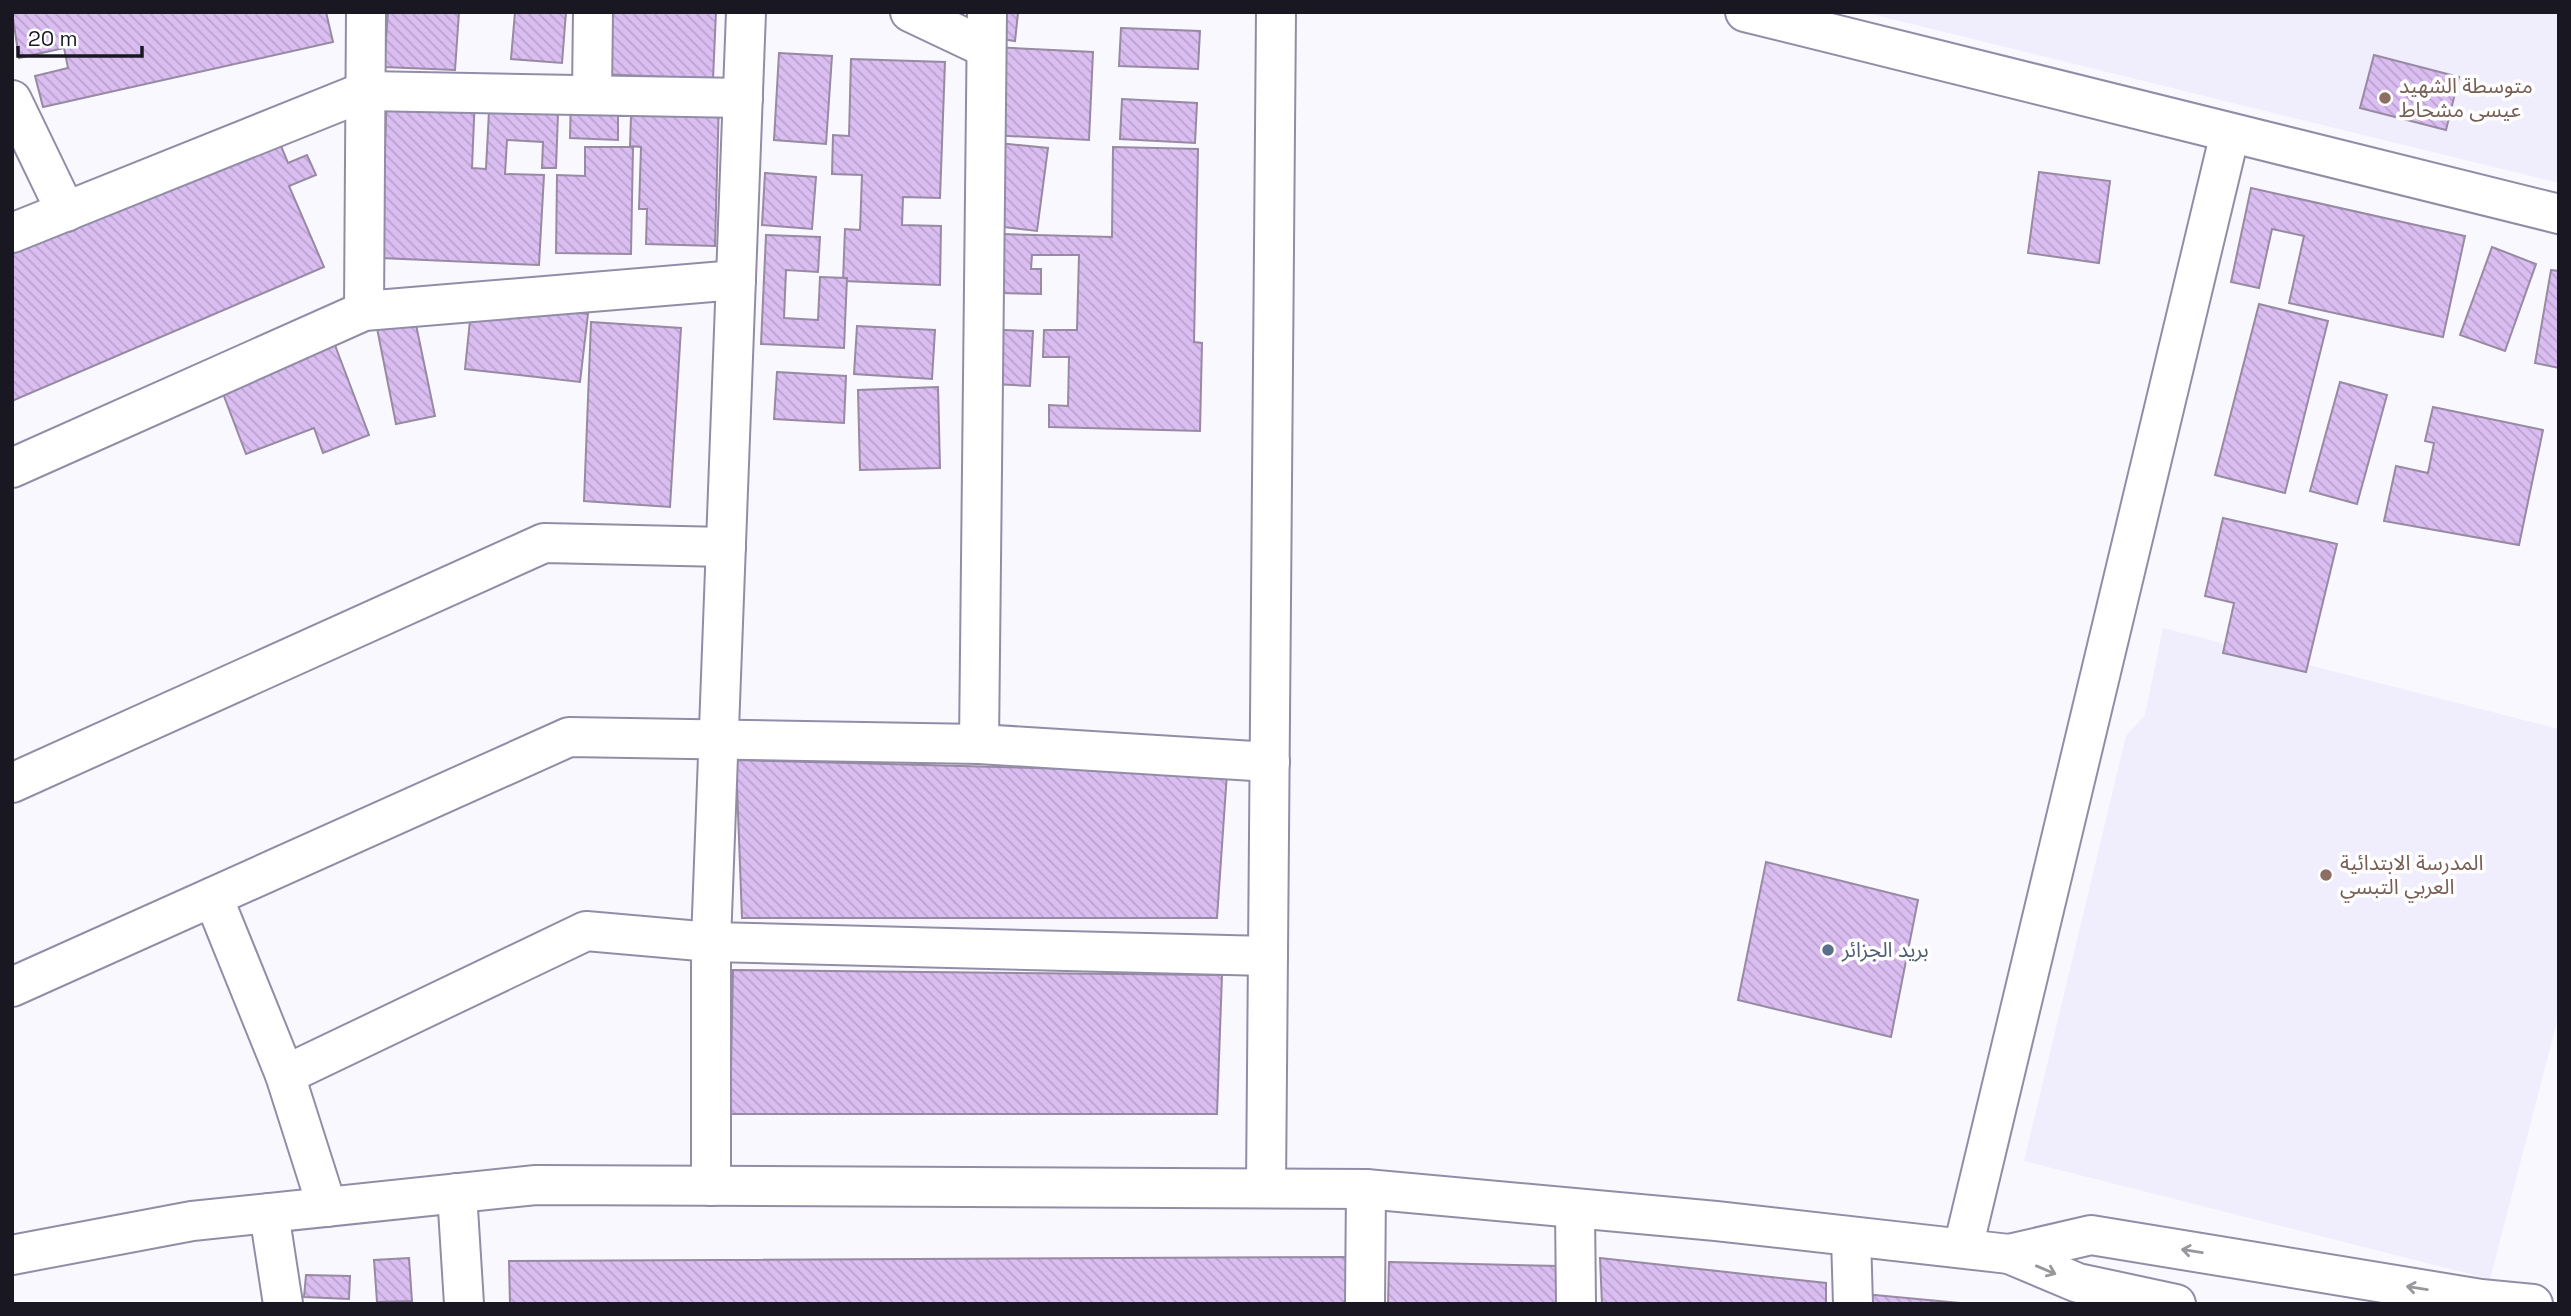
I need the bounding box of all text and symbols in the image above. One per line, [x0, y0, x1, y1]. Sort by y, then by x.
scale bar [18, 14, 142, 58]
text: 20 m [28, 25, 78, 52]
place label: متوسطة الشهيد عيسى مشحاط [2399, 72, 2533, 123]
marker: متوسطة الشهيد عيسى مشحاط [2377, 90, 2393, 106]
place label: المدرسة الابتدائية العربي التبسي [2340, 849, 2483, 903]
marker: المدرسة الابتدائية العربي التبسي [2318, 867, 2334, 883]
place label: بريد الجزائر [1841, 936, 1929, 963]
marker: بريد الجزائر [1820, 942, 1836, 958]
one-way arrow [2181, 1244, 2204, 1257]
one-way arrow [2035, 1264, 2056, 1277]
one-way arrow [2406, 1281, 2428, 1294]

